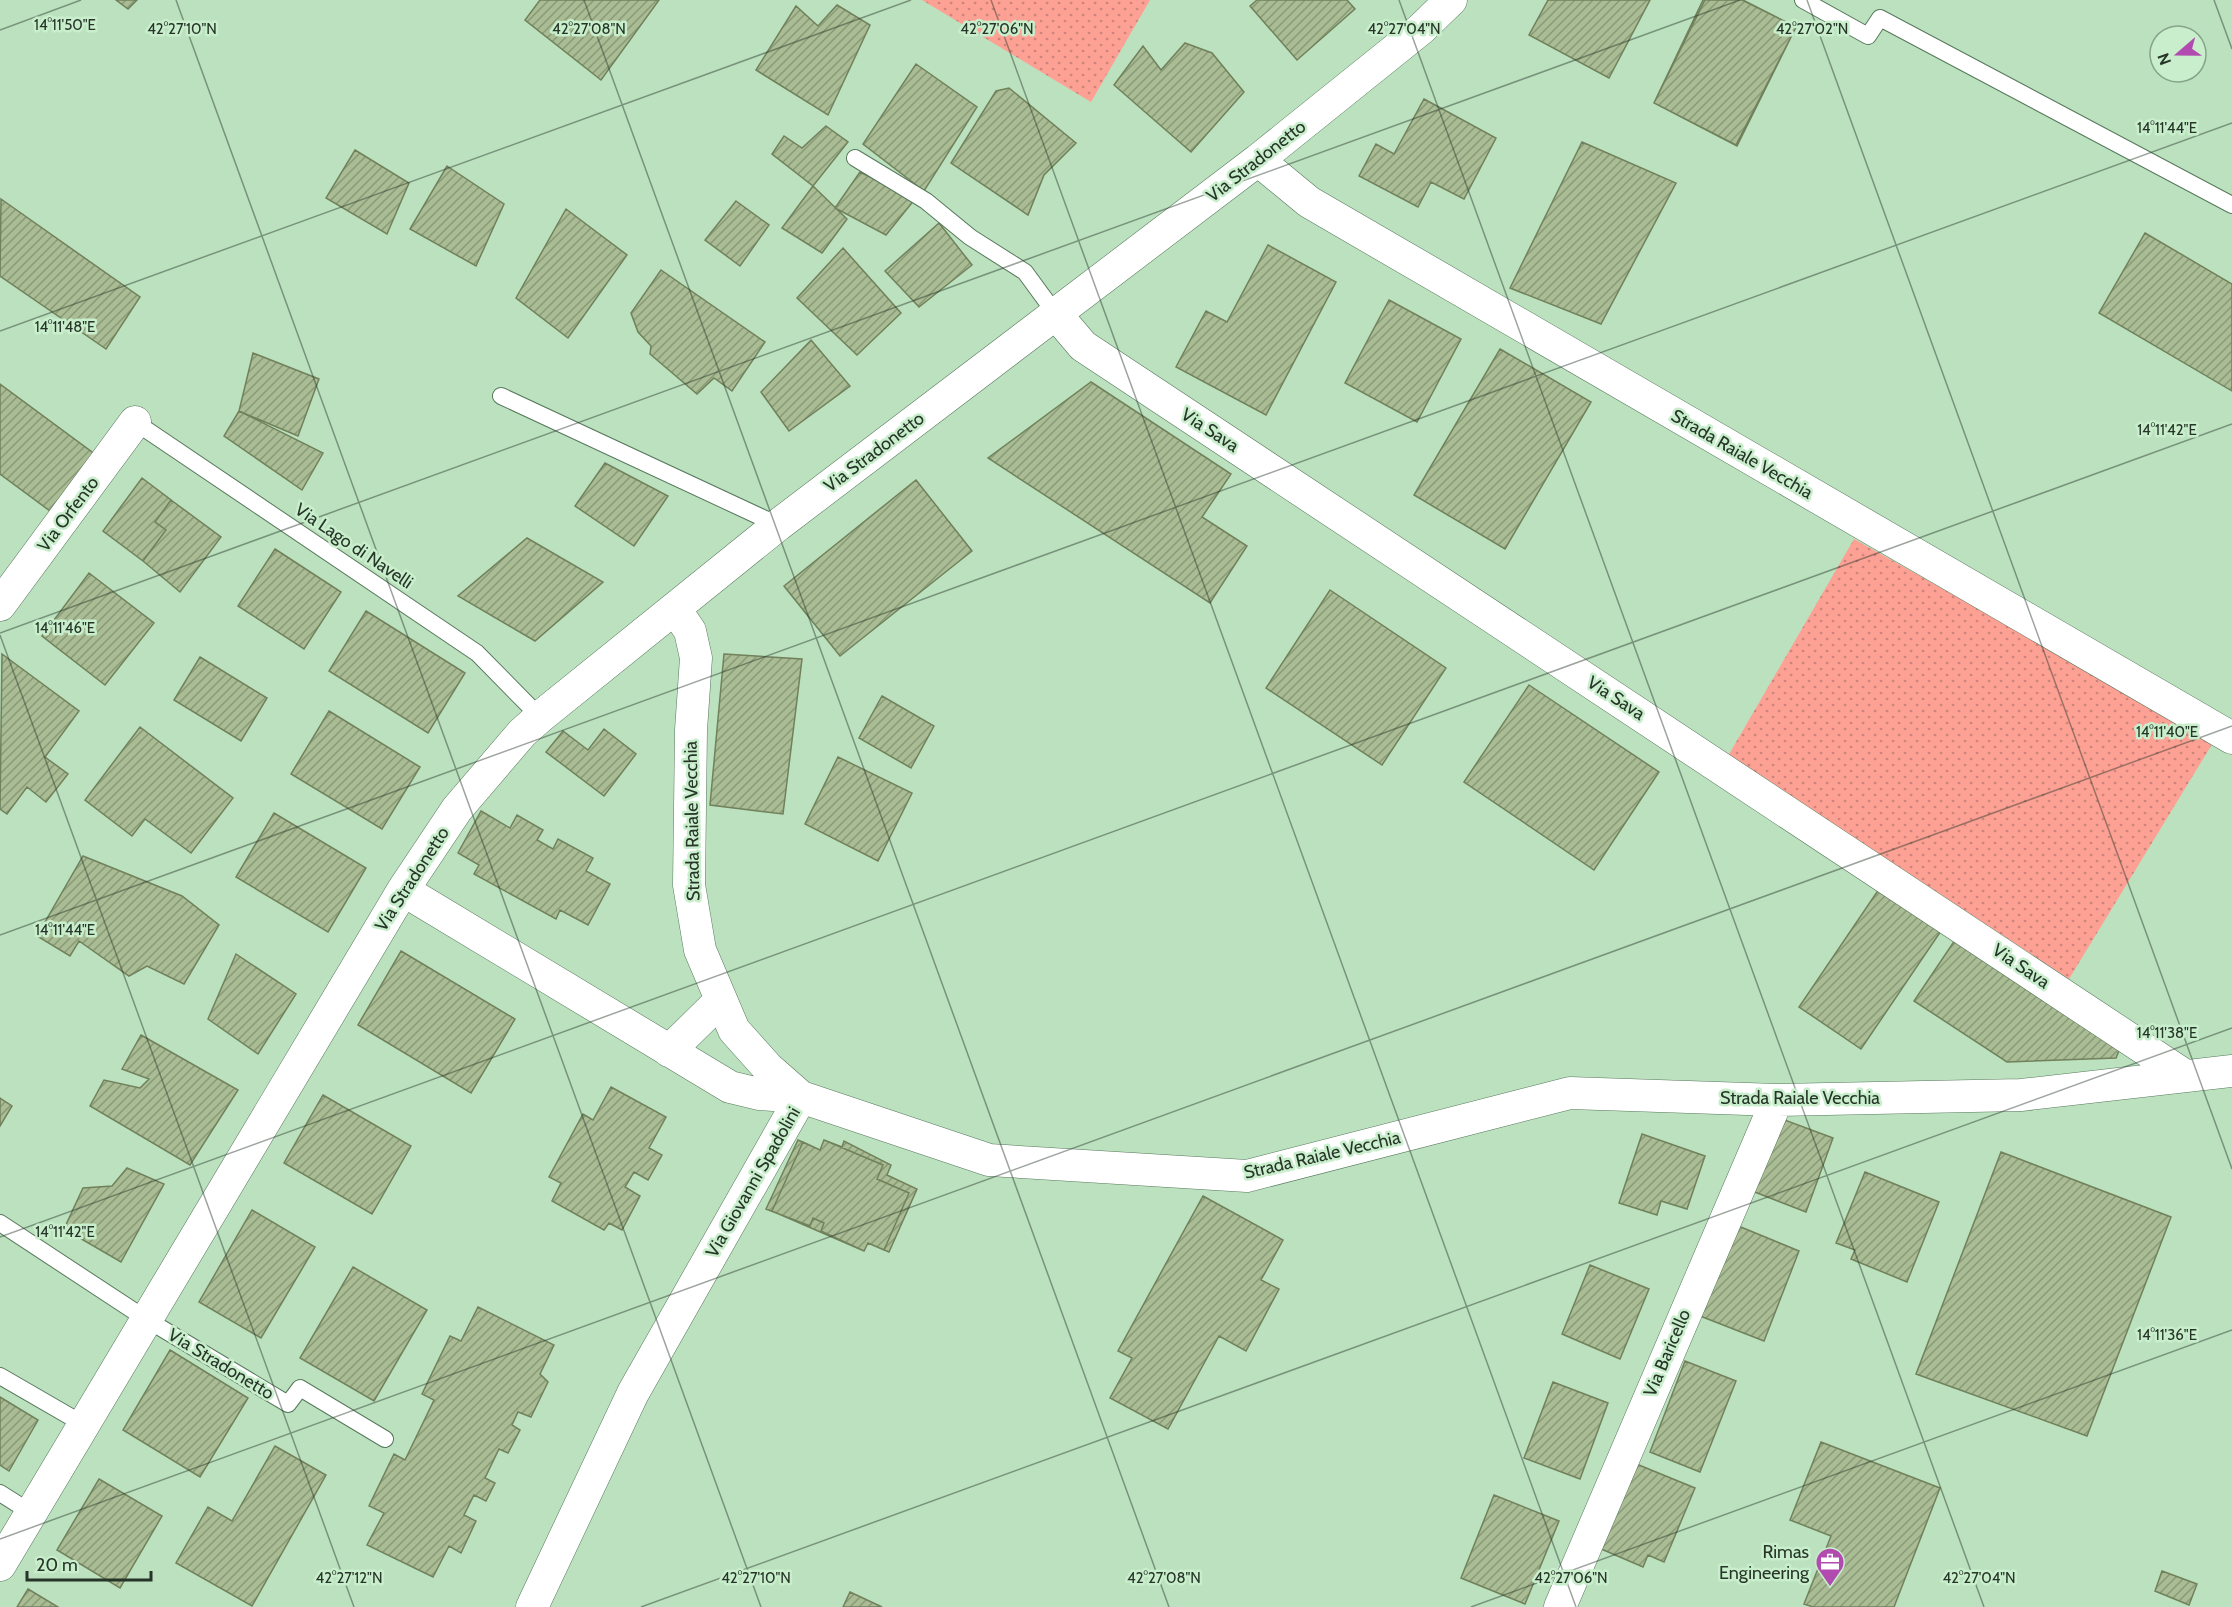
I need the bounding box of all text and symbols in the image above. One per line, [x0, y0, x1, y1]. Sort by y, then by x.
text: 14°11'50"E [34, 16, 96, 34]
text: 42°27'10"N [147, 20, 217, 38]
text: 42°27'08"N [552, 20, 626, 38]
text: 42°27'06"N [960, 20, 1034, 38]
text: 42°27'04"N [1367, 20, 1441, 38]
text: 42°27'02"N [1776, 20, 1848, 38]
north arrow [2148, 24, 2208, 84]
text: N [2154, 50, 2175, 68]
street label: Via Stradonetto [1202, 115, 1310, 207]
text: 14°11'44"E [2137, 119, 2197, 137]
text: 14°11'48"E [35, 318, 95, 336]
street label: Via Sava [1177, 403, 1243, 457]
street label: Strada Raiale Vecchia [1667, 404, 1817, 504]
street label: Via Stradonetto [819, 407, 929, 497]
text: 14°11'42"E [2137, 421, 2197, 439]
street label: Via Orfento [33, 472, 103, 556]
street label: Via Lago di Navelli [291, 498, 417, 594]
text: 14°11'46"E [35, 619, 95, 637]
street label: Via Sava [1583, 671, 1649, 725]
text: 14°11'40"E [2136, 723, 2198, 741]
street label: Strada Raiale Vecchia [680, 740, 704, 901]
street label: Via Stradonetto [370, 823, 454, 935]
text: 14°11'44"E [35, 921, 95, 939]
street label: Via Sava [1988, 939, 2054, 993]
text: 14°11'38"E [2137, 1024, 2197, 1042]
street label: Strada Raiale Vecchia [1720, 1087, 1880, 1109]
street label: Via Giovanni Spadolini [701, 1103, 805, 1261]
street label: Strada Raiale Vecchia [1242, 1126, 1403, 1184]
text: 14°11'42"E [35, 1223, 95, 1241]
street label: Via Baricello [1639, 1306, 1695, 1400]
street label: Via Stradonetto [164, 1324, 278, 1404]
text: 14°11'36"E [2137, 1326, 2197, 1344]
place label: Rimas Engineering [1719, 1541, 1810, 1584]
scale bar [27, 1544, 152, 1582]
office icon: Rimas Engineering [1814, 1546, 1846, 1588]
text: 20 m [36, 1554, 78, 1576]
text: 42°27'12"N [315, 1569, 383, 1587]
text: 42°27'10"N [721, 1569, 791, 1587]
text: 42°27'08"N [1127, 1569, 1201, 1587]
text: 42°27'06"N [1534, 1569, 1608, 1587]
text: 42°27'04"N [1942, 1569, 2016, 1587]

